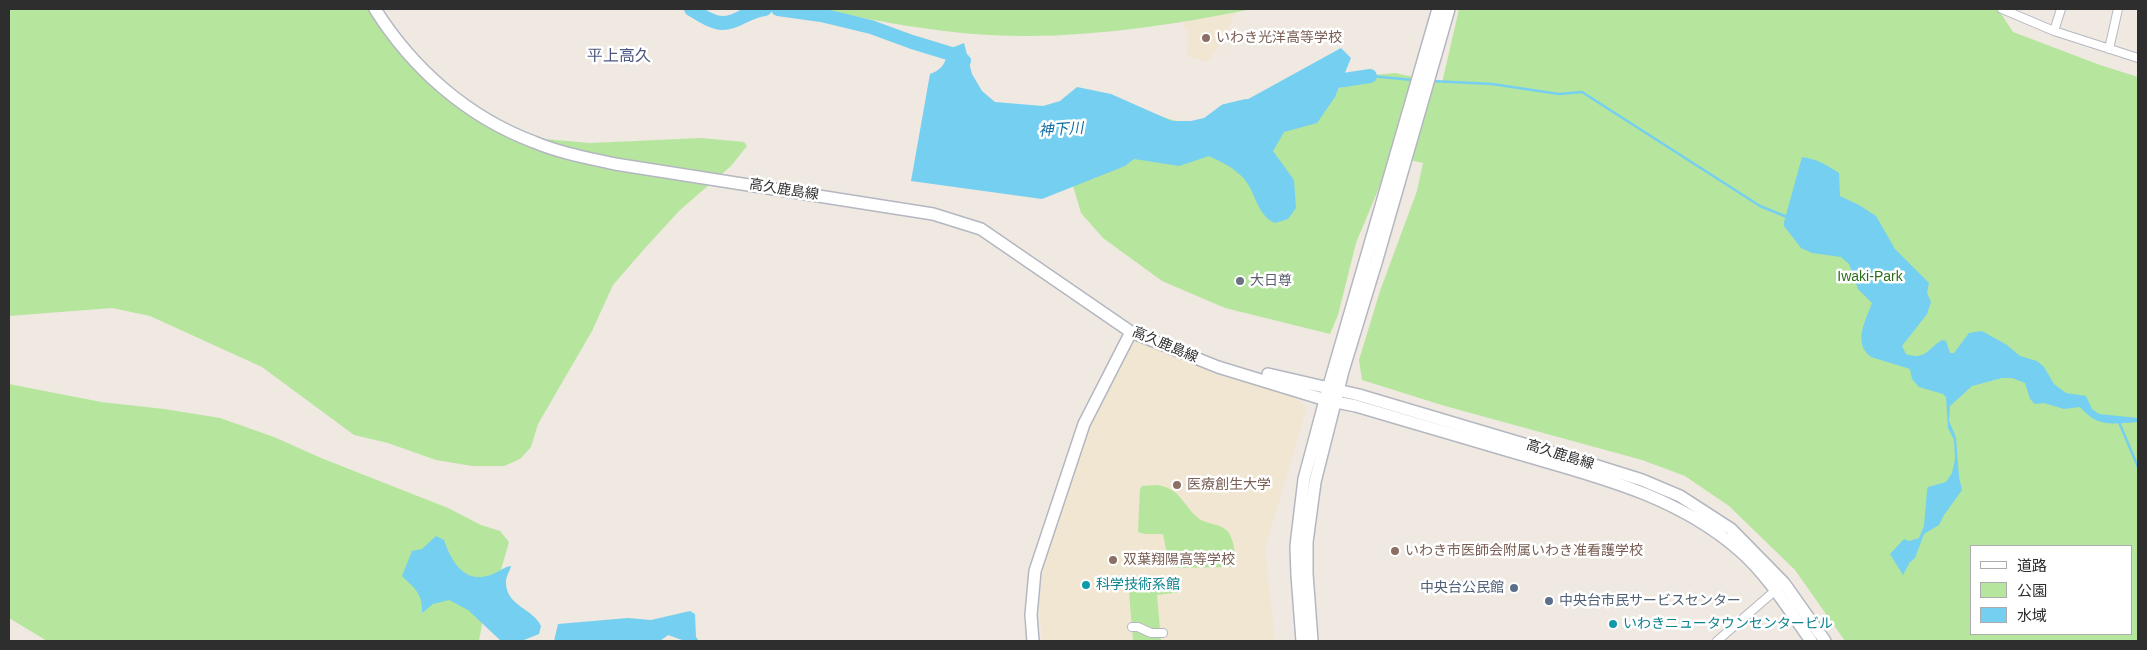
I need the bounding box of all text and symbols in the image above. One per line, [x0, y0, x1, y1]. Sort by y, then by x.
place label: いわき光洋高等学校 [1216, 30, 1342, 46]
marker: いわき光洋高等学校 [1200, 32, 1212, 44]
district label: 平上高久 [587, 47, 651, 67]
water label: 神下川 [1038, 119, 1084, 141]
street label: 高久鹿島線 [748, 176, 820, 204]
park label: Iwaki-Park [1837, 269, 1903, 285]
place label: 大日尊 [1250, 273, 1292, 289]
marker: 大日尊 [1234, 275, 1246, 287]
street label: 高久鹿島線 [1130, 324, 1200, 366]
street label: 高久鹿島線 [1524, 437, 1596, 473]
place label: 医療創生大学 [1187, 477, 1271, 493]
marker: 医療創生大学 [1171, 479, 1183, 491]
place label: いわき市医師会附属いわき准看護学校 [1405, 543, 1643, 559]
marker: いわき市医師会附属いわき准看護学校 [1389, 545, 1401, 557]
legend [1970, 545, 2132, 635]
place label: 双葉翔陽高等学校 [1123, 552, 1235, 568]
marker: 双葉翔陽高等学校 [1107, 554, 1119, 566]
text: 道路 [2017, 557, 2047, 574]
place label: 科学技術系館 [1096, 577, 1180, 593]
marker: 科学技術系館 [1080, 579, 1092, 591]
place label: 中央台公民館 [1420, 580, 1504, 596]
marker: 中央台公民館 [1508, 582, 1520, 594]
text: 公園 [2017, 582, 2047, 599]
place label: 中央台市民サービスセンター [1559, 593, 1741, 609]
marker: 中央台市民サービスセンター [1543, 595, 1555, 607]
text: 水域 [2017, 607, 2047, 624]
place label: いわきニュータウンセンタービル [1623, 616, 1833, 632]
marker: いわきニュータウンセンタービル [1607, 618, 1619, 630]

